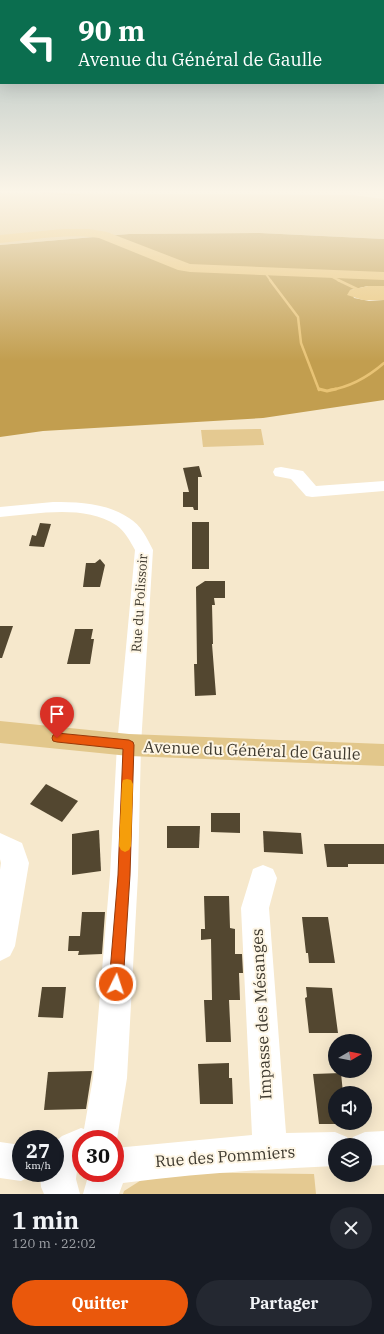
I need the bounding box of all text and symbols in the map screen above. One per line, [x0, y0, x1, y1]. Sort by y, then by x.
text: 90 m [78, 12, 145, 49]
icon: left [12, 16, 64, 68]
text: Avenue du Général de Gaulle [78, 48, 322, 71]
street label: Rue du Polissoir [128, 553, 151, 653]
pin [40, 697, 74, 738]
icon: arrive [46, 703, 68, 725]
street label: Avenue du Général de Gaulle [143, 736, 361, 764]
street label: Impasse des Mésanges [247, 928, 275, 1100]
position arrow [95, 963, 137, 1005]
north arrow [328, 1034, 372, 1078]
map controls [328, 1034, 372, 1182]
button: sound [328, 1086, 372, 1130]
speed limit sign: 30 [72, 1130, 124, 1182]
text: 27 [26, 1137, 50, 1164]
button: layers [328, 1138, 372, 1182]
street label: Rue des Pommiers [154, 1141, 296, 1171]
text: km/h [25, 1159, 51, 1172]
text: 1 min [12, 1204, 79, 1236]
button: close [330, 1207, 372, 1249]
text: 120 m · 22:02 [12, 1235, 96, 1252]
button: Quitter [12, 1280, 188, 1326]
button: Partager [196, 1280, 372, 1326]

